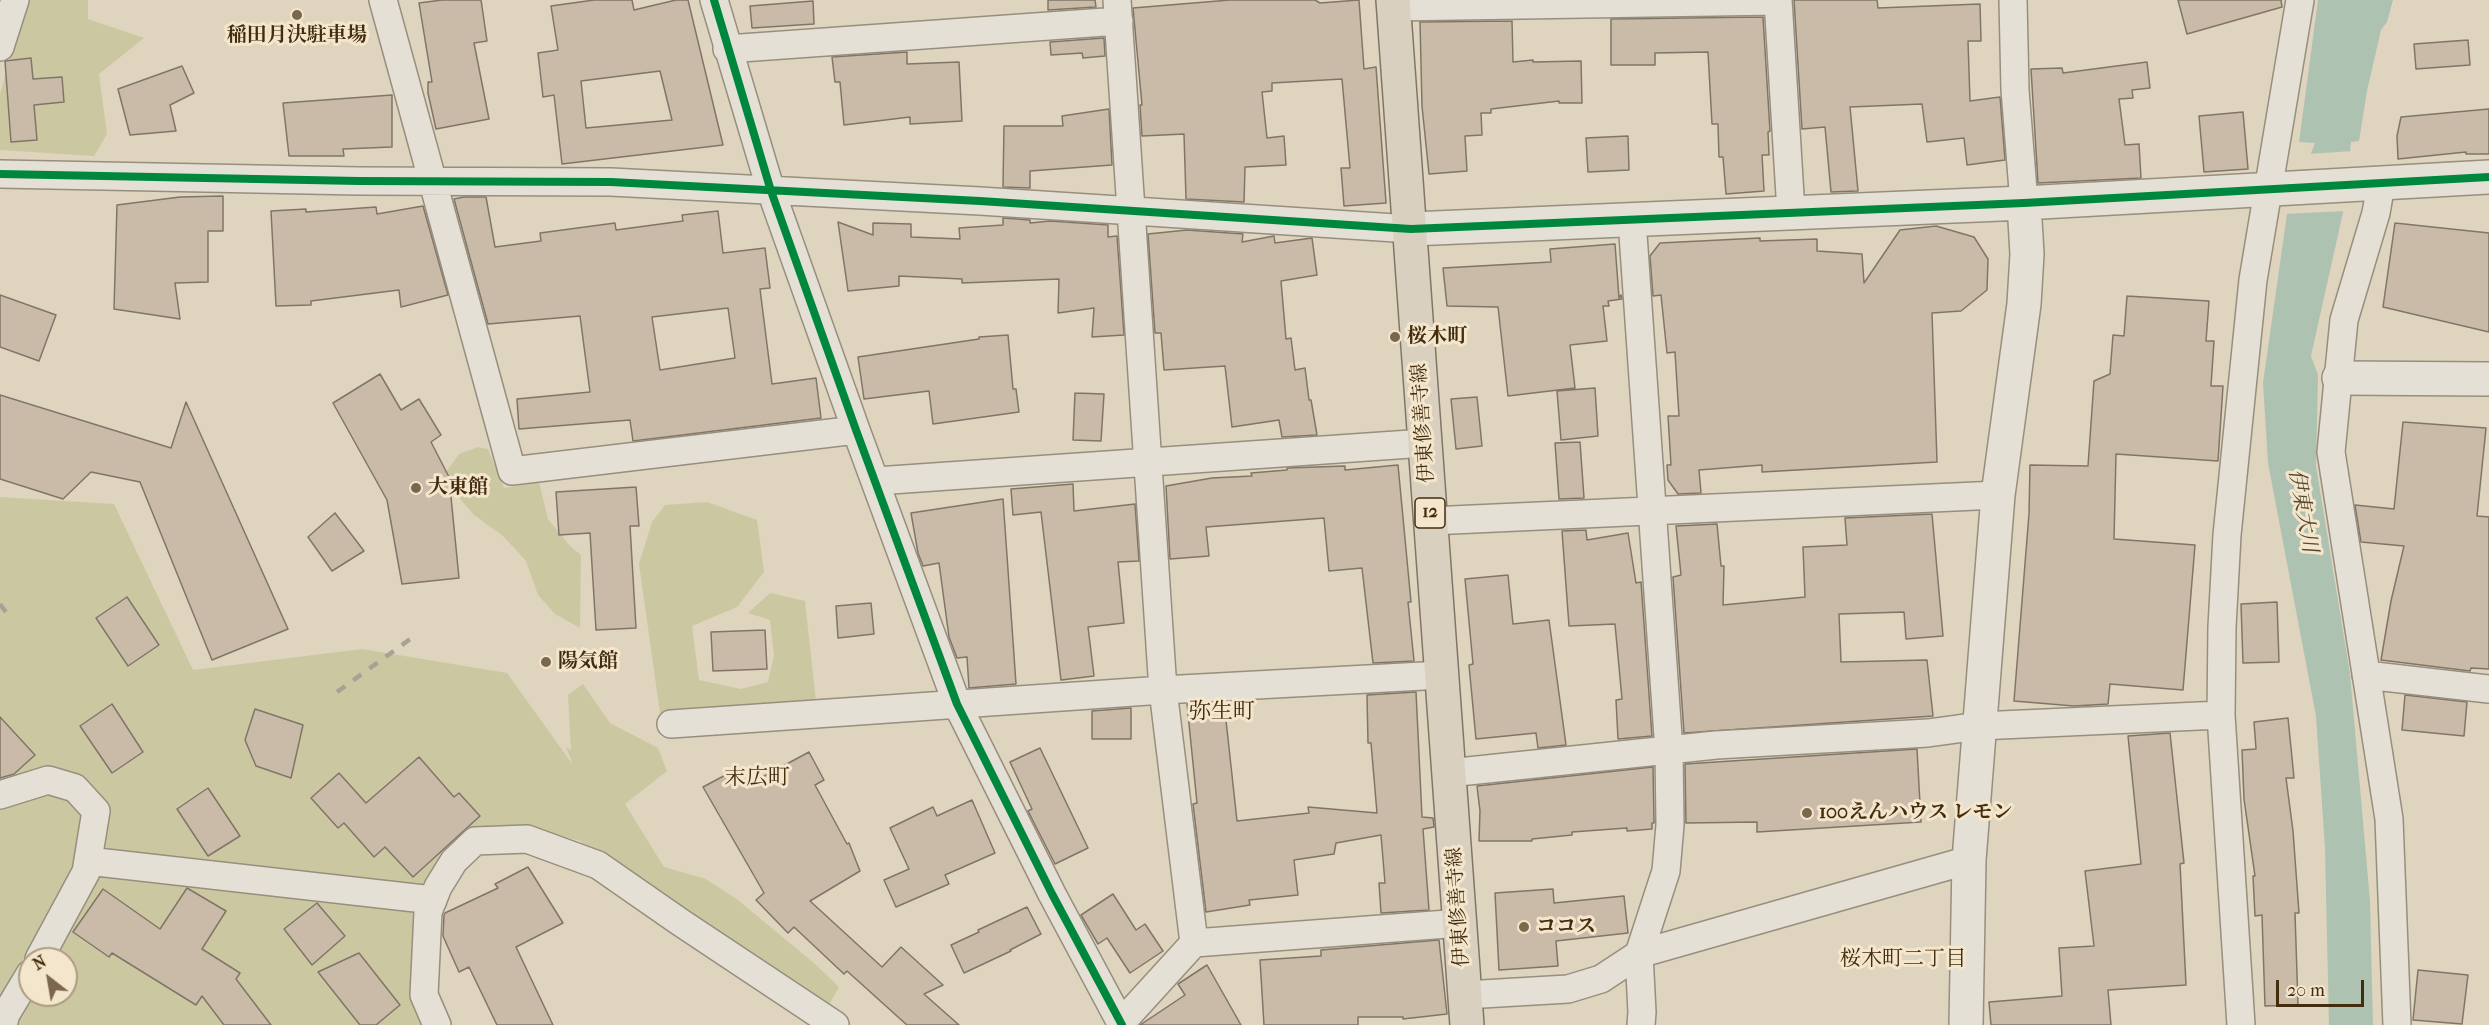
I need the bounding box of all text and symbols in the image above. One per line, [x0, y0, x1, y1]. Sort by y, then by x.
marker: 稲田月決駐車場 [290, 8, 304, 22]
place label: 稲田月決駐車場 [227, 24, 367, 48]
place label: 桜木町 [1407, 325, 1467, 349]
marker: 桜木町 [1388, 330, 1402, 344]
street label: 伊東修善寺線 [1408, 362, 1440, 484]
water label: 伊東大川 [2282, 467, 2322, 555]
place label: 大東館 [428, 476, 488, 500]
marker: 大東館 [409, 481, 423, 495]
road number: 12 [1415, 498, 1445, 528]
place label: 陽気館 [558, 650, 618, 674]
marker: 陽気館 [539, 655, 553, 669]
district label: 弥生町 [1189, 700, 1255, 726]
district label: 末広町 [724, 766, 790, 792]
place label: 100えんハウス レモン [1819, 801, 2012, 825]
marker: 100えんハウス レモン [1800, 806, 1814, 820]
street label: 伊東修善寺線 [1443, 846, 1475, 968]
place label: ココス [1536, 915, 1596, 939]
marker: ココス [1517, 920, 1531, 934]
north arrow [18, 947, 78, 1007]
district label: 桜木町二丁目 [1840, 947, 1966, 973]
text: N [29, 952, 50, 974]
scale bar [2279, 968, 2368, 1006]
text: 20 m [2287, 980, 2325, 1001]

